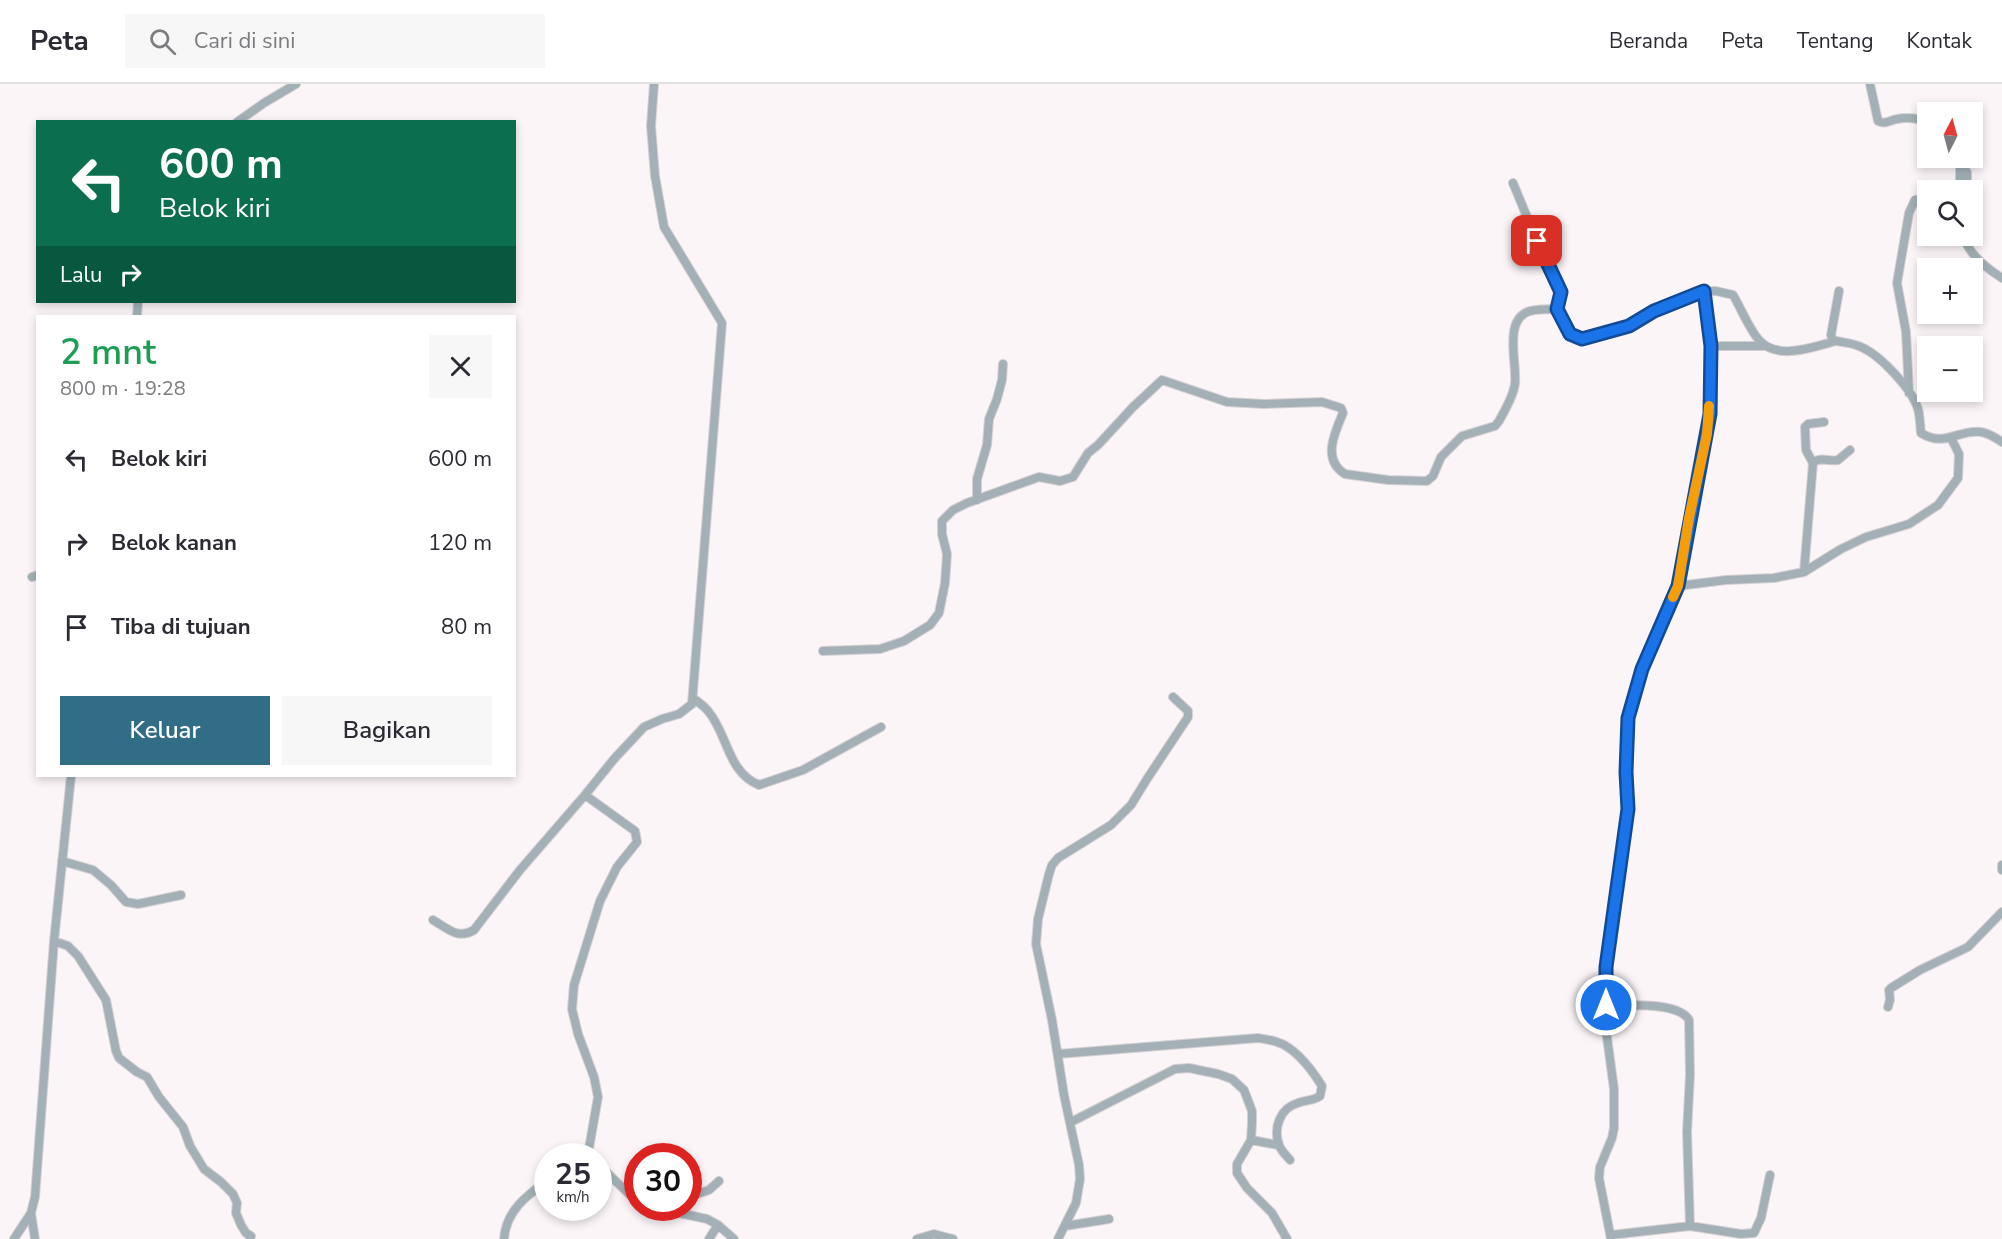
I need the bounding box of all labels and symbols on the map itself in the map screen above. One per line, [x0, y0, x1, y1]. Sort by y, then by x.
north arrow [1917, 102, 1983, 168]
pin [1511, 215, 1562, 266]
position arrow [1574, 973, 1638, 1037]
speed limit sign: 30 [624, 1143, 702, 1221]

